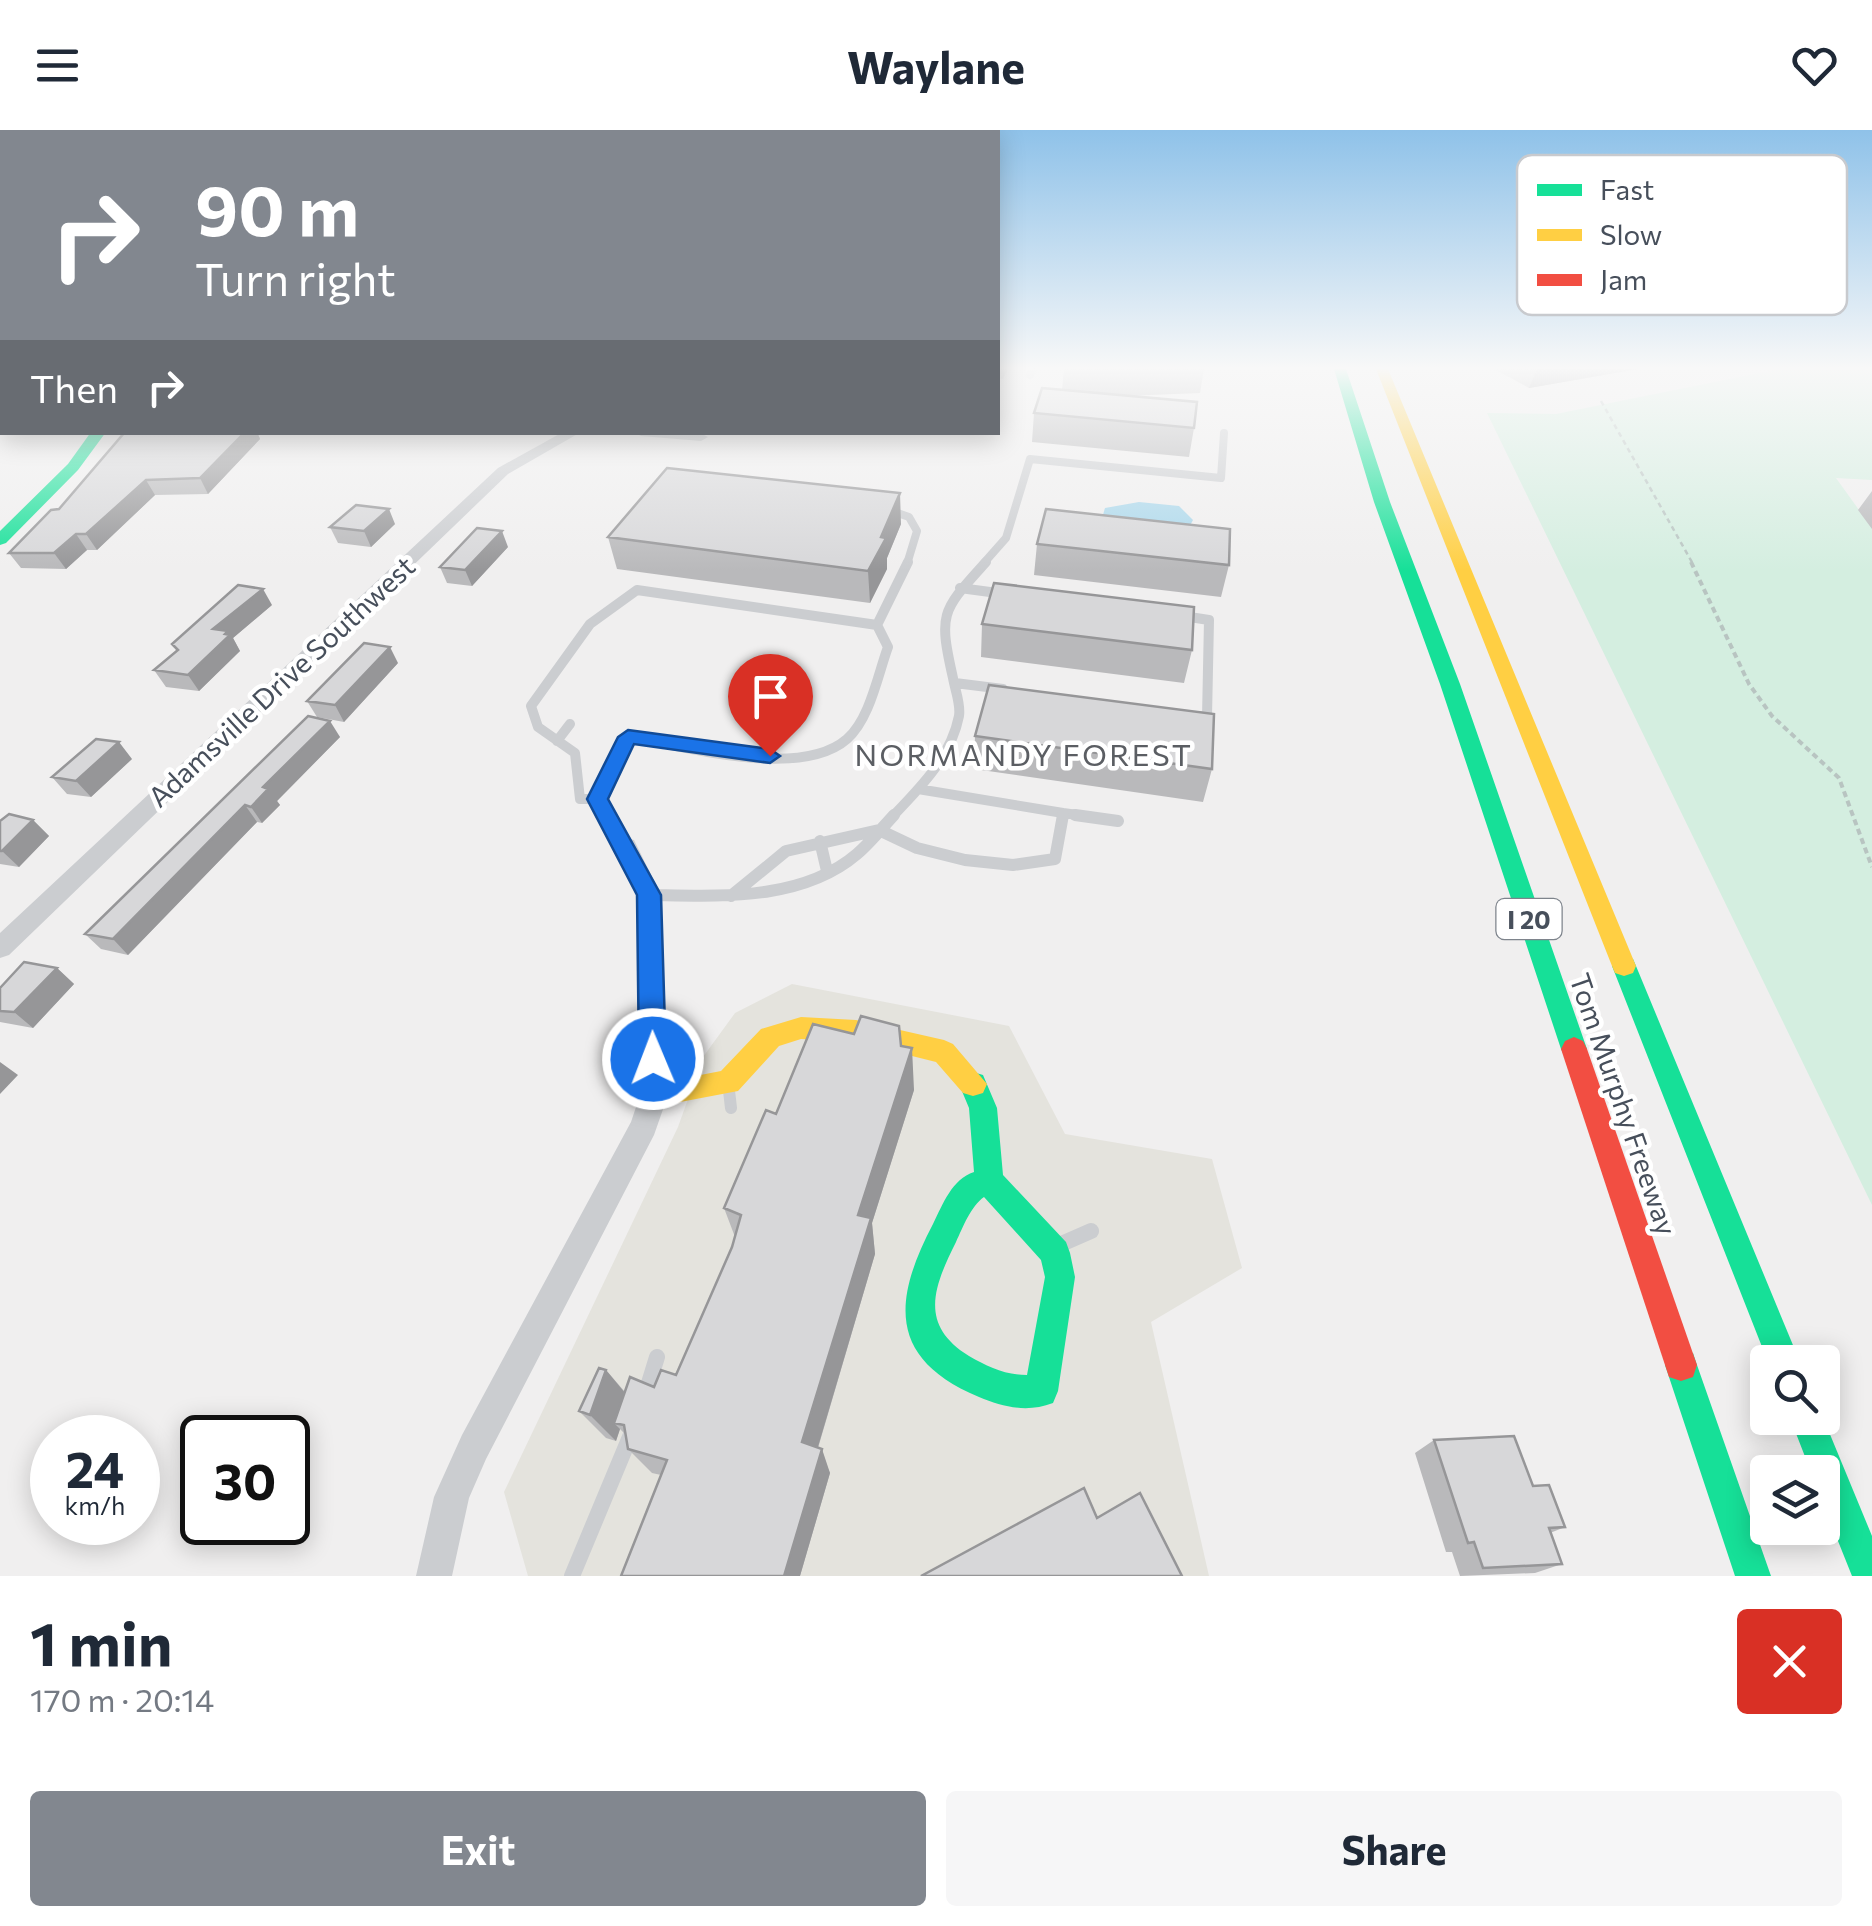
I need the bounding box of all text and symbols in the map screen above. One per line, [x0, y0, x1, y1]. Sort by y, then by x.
icon: menu [30, 38, 85, 93]
text: Waylane [847, 38, 1025, 93]
icon: heart [1787, 38, 1842, 93]
legend [1517, 155, 1847, 315]
text: 90 m [195, 165, 359, 250]
icon: right [30, 170, 160, 300]
text: Fast [1600, 172, 1654, 206]
text: Slow [1600, 217, 1662, 251]
text: Turn right [195, 250, 396, 305]
text: Jam [1600, 262, 1647, 296]
icon: right [138, 360, 193, 415]
text: Then [30, 364, 118, 411]
street label: Adamsville Drive Southwest [141, 548, 421, 814]
pin [728, 654, 813, 757]
icon: arrive [743, 669, 798, 724]
district label: NORMANDY FOREST [854, 735, 1194, 772]
road number: I 20 [1496, 899, 1562, 939]
street label: Tom Murphy Freeway [1563, 969, 1685, 1239]
position arrow [601, 1007, 705, 1111]
map controls [1750, 1345, 1840, 1545]
button: search [1750, 1345, 1840, 1435]
speed limit sign: 30 [180, 1415, 310, 1545]
text: 24 [66, 1437, 124, 1498]
button: layers [1750, 1455, 1840, 1545]
text: km/h [65, 1490, 125, 1520]
text: 1 min [30, 1605, 172, 1678]
button: close [1737, 1609, 1842, 1714]
text: 170 m · 20:14 [30, 1679, 214, 1719]
button: Exit [30, 1791, 926, 1906]
button: Share [946, 1791, 1842, 1906]

